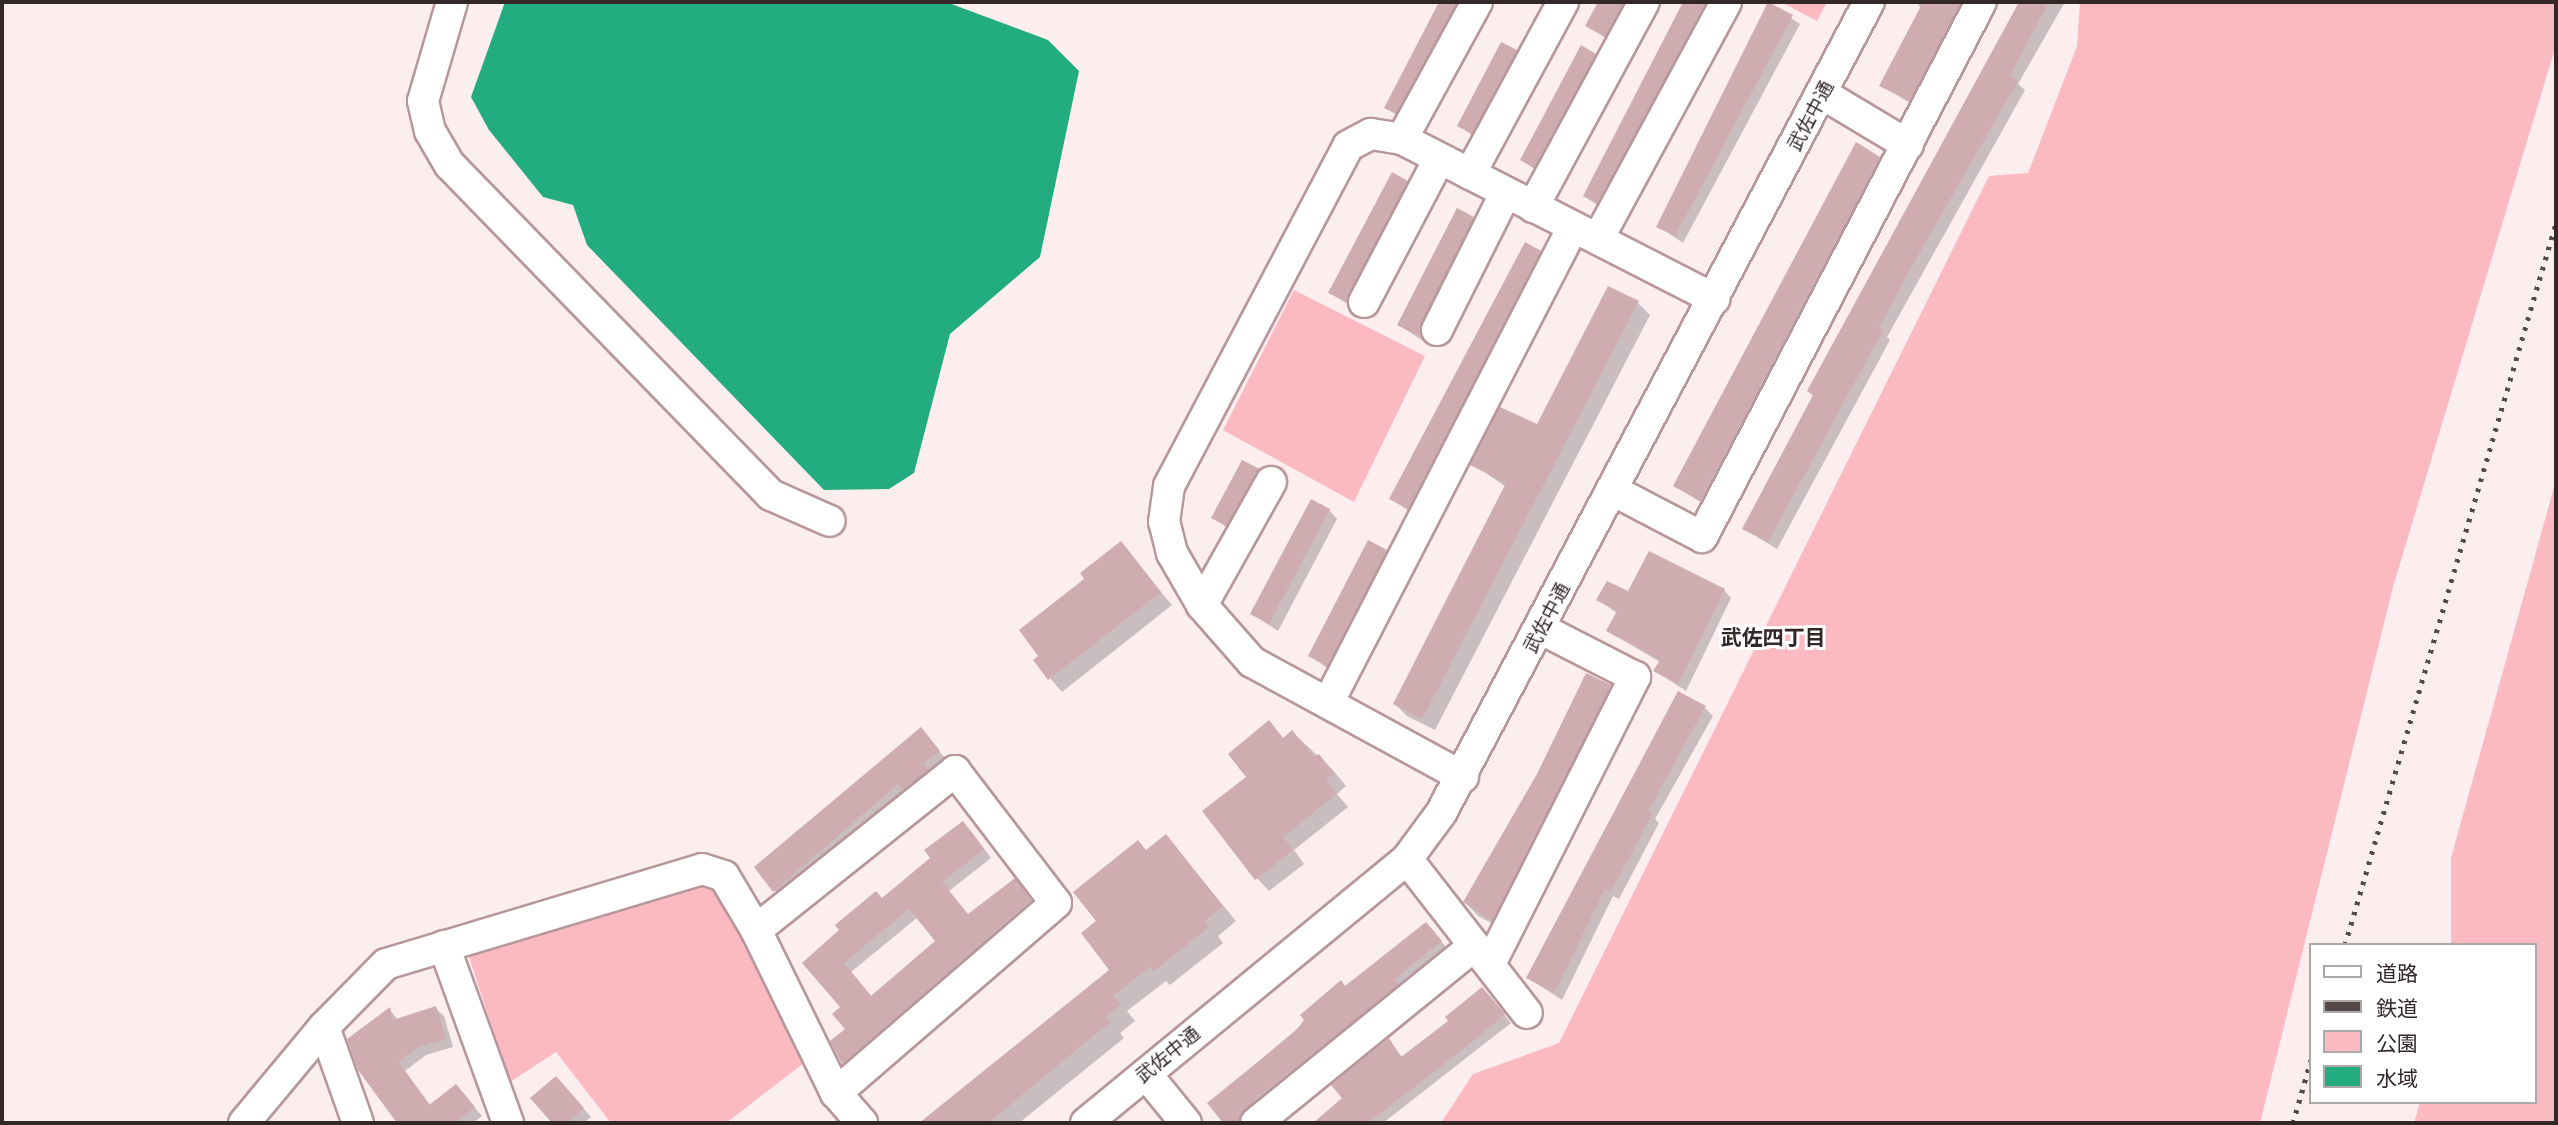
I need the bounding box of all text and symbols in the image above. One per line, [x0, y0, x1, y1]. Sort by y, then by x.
street label: 武佐中通 [1783, 77, 1839, 155]
street label: 武佐中通 [1519, 579, 1575, 657]
district label: 武佐四丁目 [1721, 625, 1825, 651]
legend [2310, 943, 2537, 1104]
text: 道路 [2376, 962, 2418, 986]
text: 鉄道 [2376, 997, 2418, 1021]
street label: 武佐中通 [1131, 1022, 1205, 1088]
text: 公園 [2376, 1032, 2418, 1056]
text: 水域 [2376, 1067, 2418, 1091]

